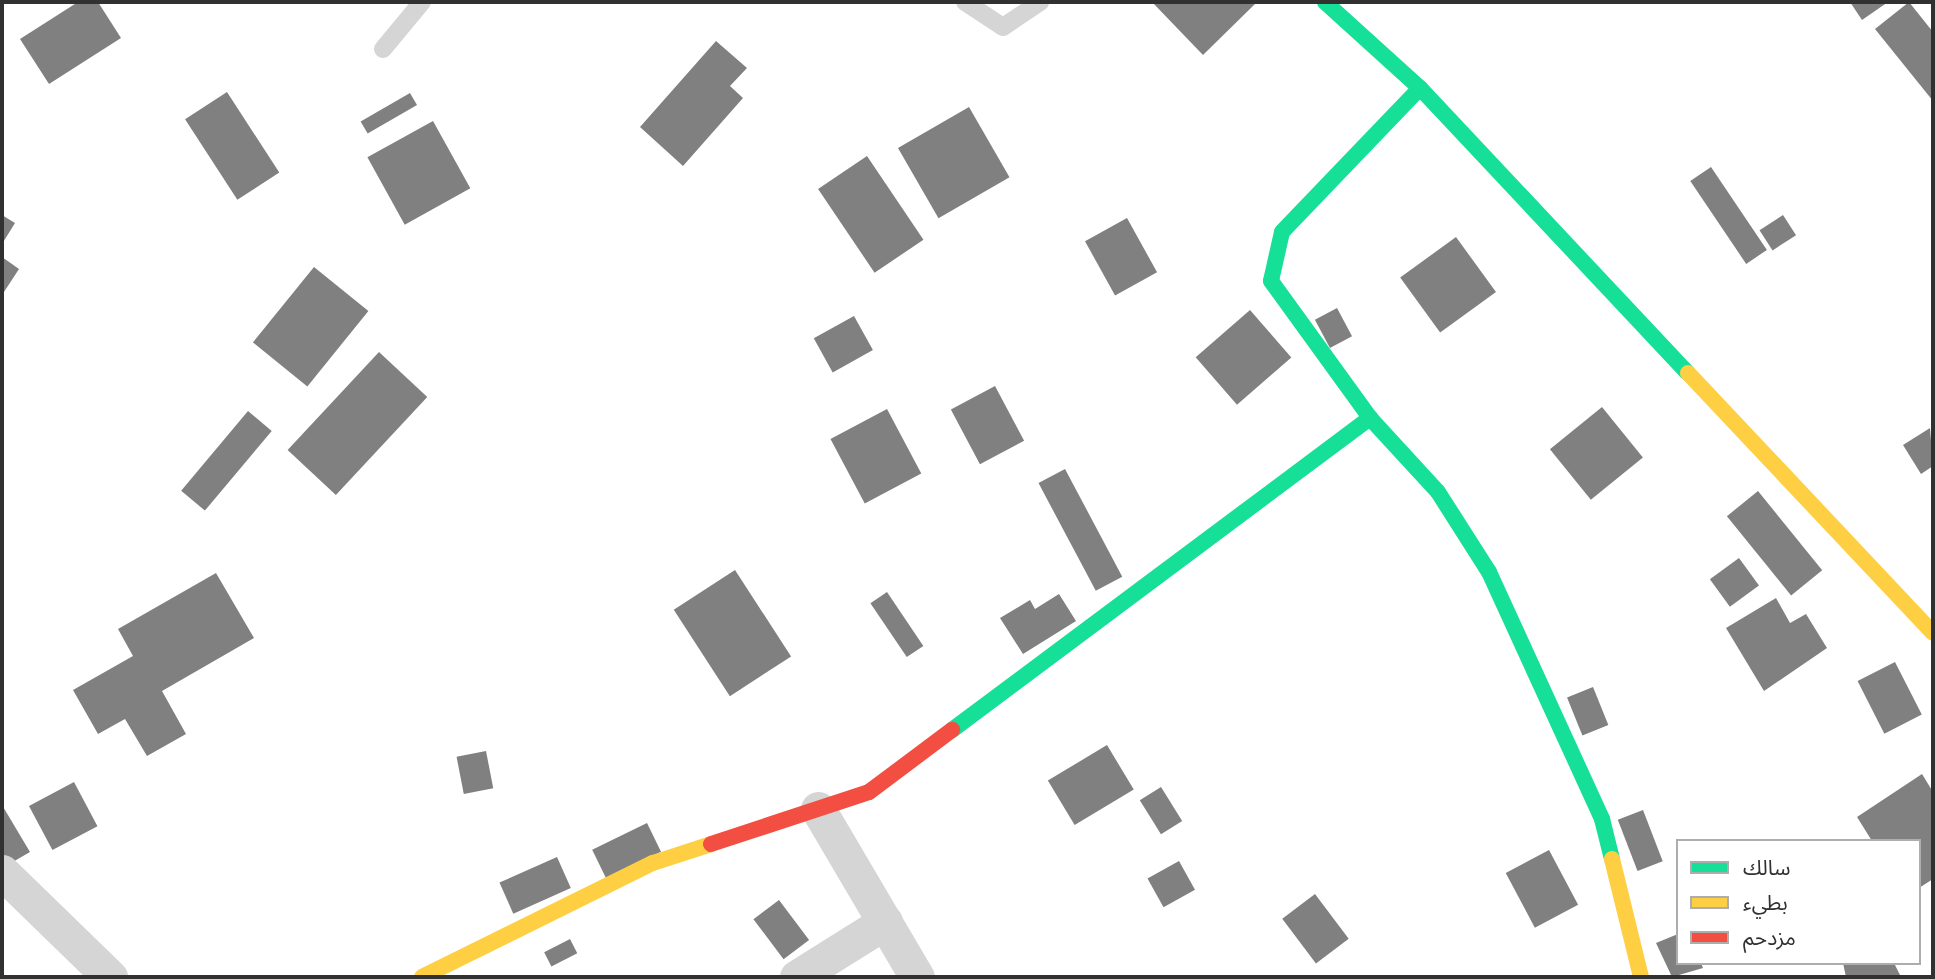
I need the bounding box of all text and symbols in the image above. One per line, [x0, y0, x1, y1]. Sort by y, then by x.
legend [1676, 839, 1921, 965]
text: سالك [1743, 853, 1790, 882]
text: بطيء [1743, 888, 1788, 917]
text: مزدحم [1743, 923, 1796, 952]

